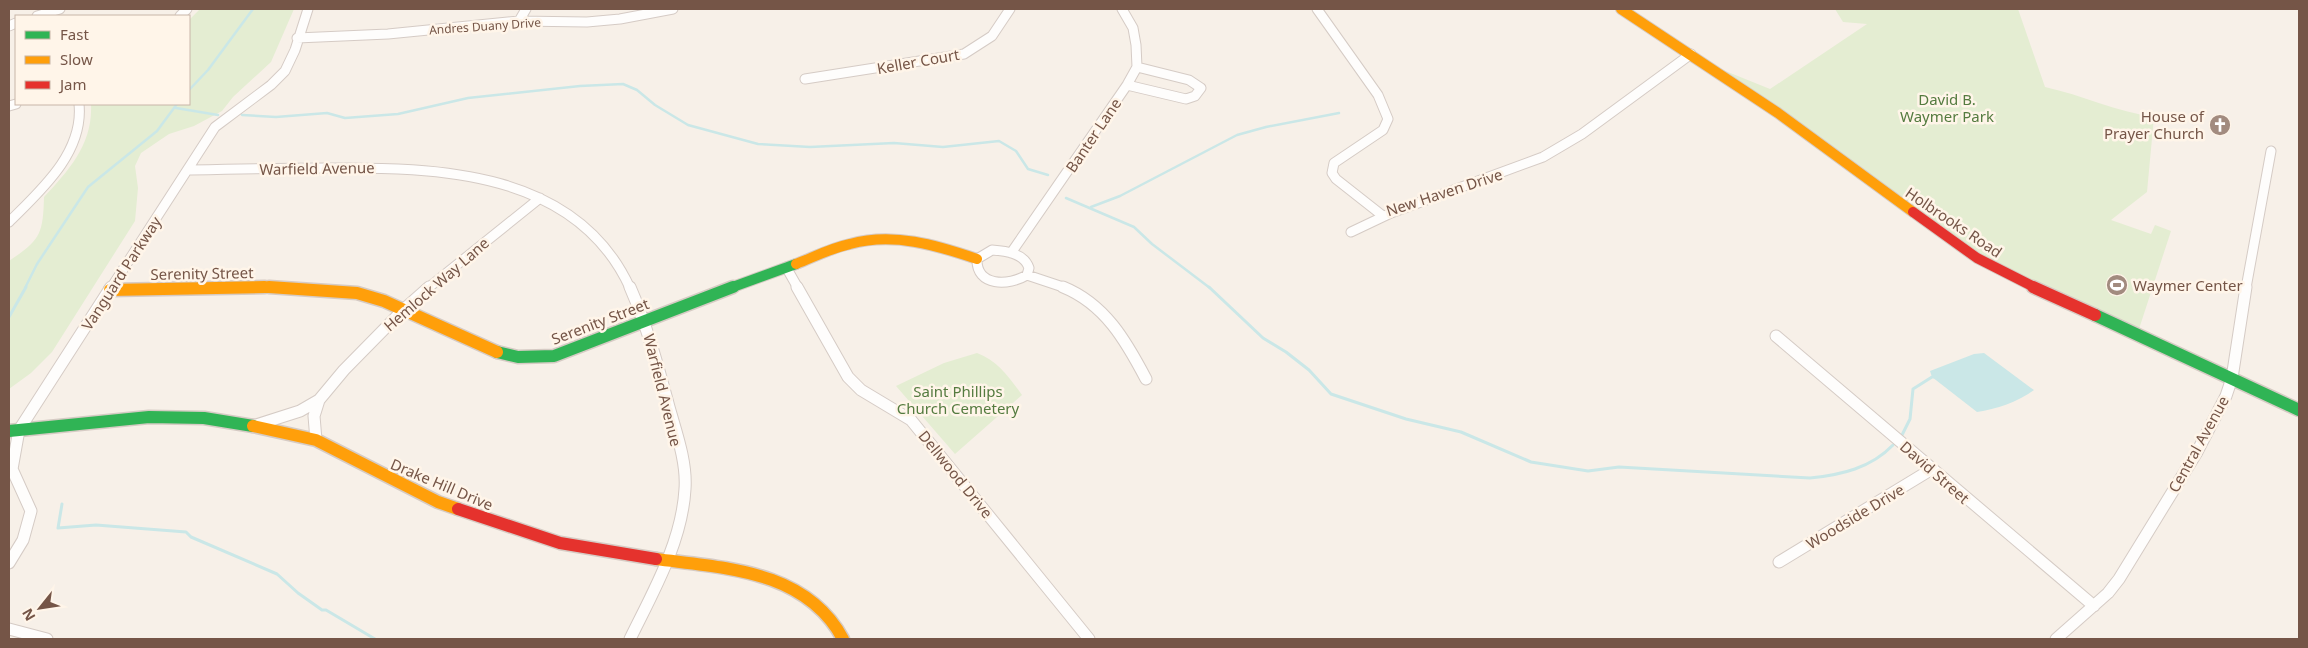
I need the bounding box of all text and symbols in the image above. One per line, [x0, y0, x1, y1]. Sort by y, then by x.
street label: Andres Duany Drive [429, 14, 542, 38]
legend [15, 15, 190, 105]
text: Fast [60, 24, 89, 44]
street label: Keller Court [875, 44, 961, 78]
text: Slow [60, 49, 93, 69]
text: Jam [58, 74, 87, 94]
park label: David B. Waymer Park [1900, 89, 1994, 126]
street label: Banter Lane [1061, 94, 1125, 176]
place label: House of Prayer Church [2104, 106, 2205, 143]
church icon: House of Prayer Church [2208, 113, 2232, 137]
street label: Warfield Avenue [259, 157, 375, 179]
street label: New Haven Drive [1383, 164, 1505, 220]
street label: Holbrooks Road [1902, 182, 2006, 262]
street label: Vanguard Parkway [77, 212, 165, 334]
street label: Hemlock Way Lane [379, 233, 493, 335]
street label: Serenity Street [150, 262, 254, 284]
sports icon: Waymer Center [2105, 273, 2129, 297]
place label: Waymer Center [2133, 275, 2243, 295]
street label: Serenity Street [548, 293, 652, 349]
street label: Warfield Avenue [639, 332, 687, 448]
park label: Saint Phillips Church Cemetery [897, 381, 1020, 418]
street label: Central Avenue [2163, 392, 2233, 496]
street label: Dellwood Drive [914, 426, 998, 522]
street label: David Street [1896, 436, 1974, 508]
street label: Drake Hill Drive [388, 453, 496, 515]
street label: Woodside Drive [1802, 479, 1908, 553]
north arrow [15, 583, 65, 633]
text: N [17, 605, 39, 624]

